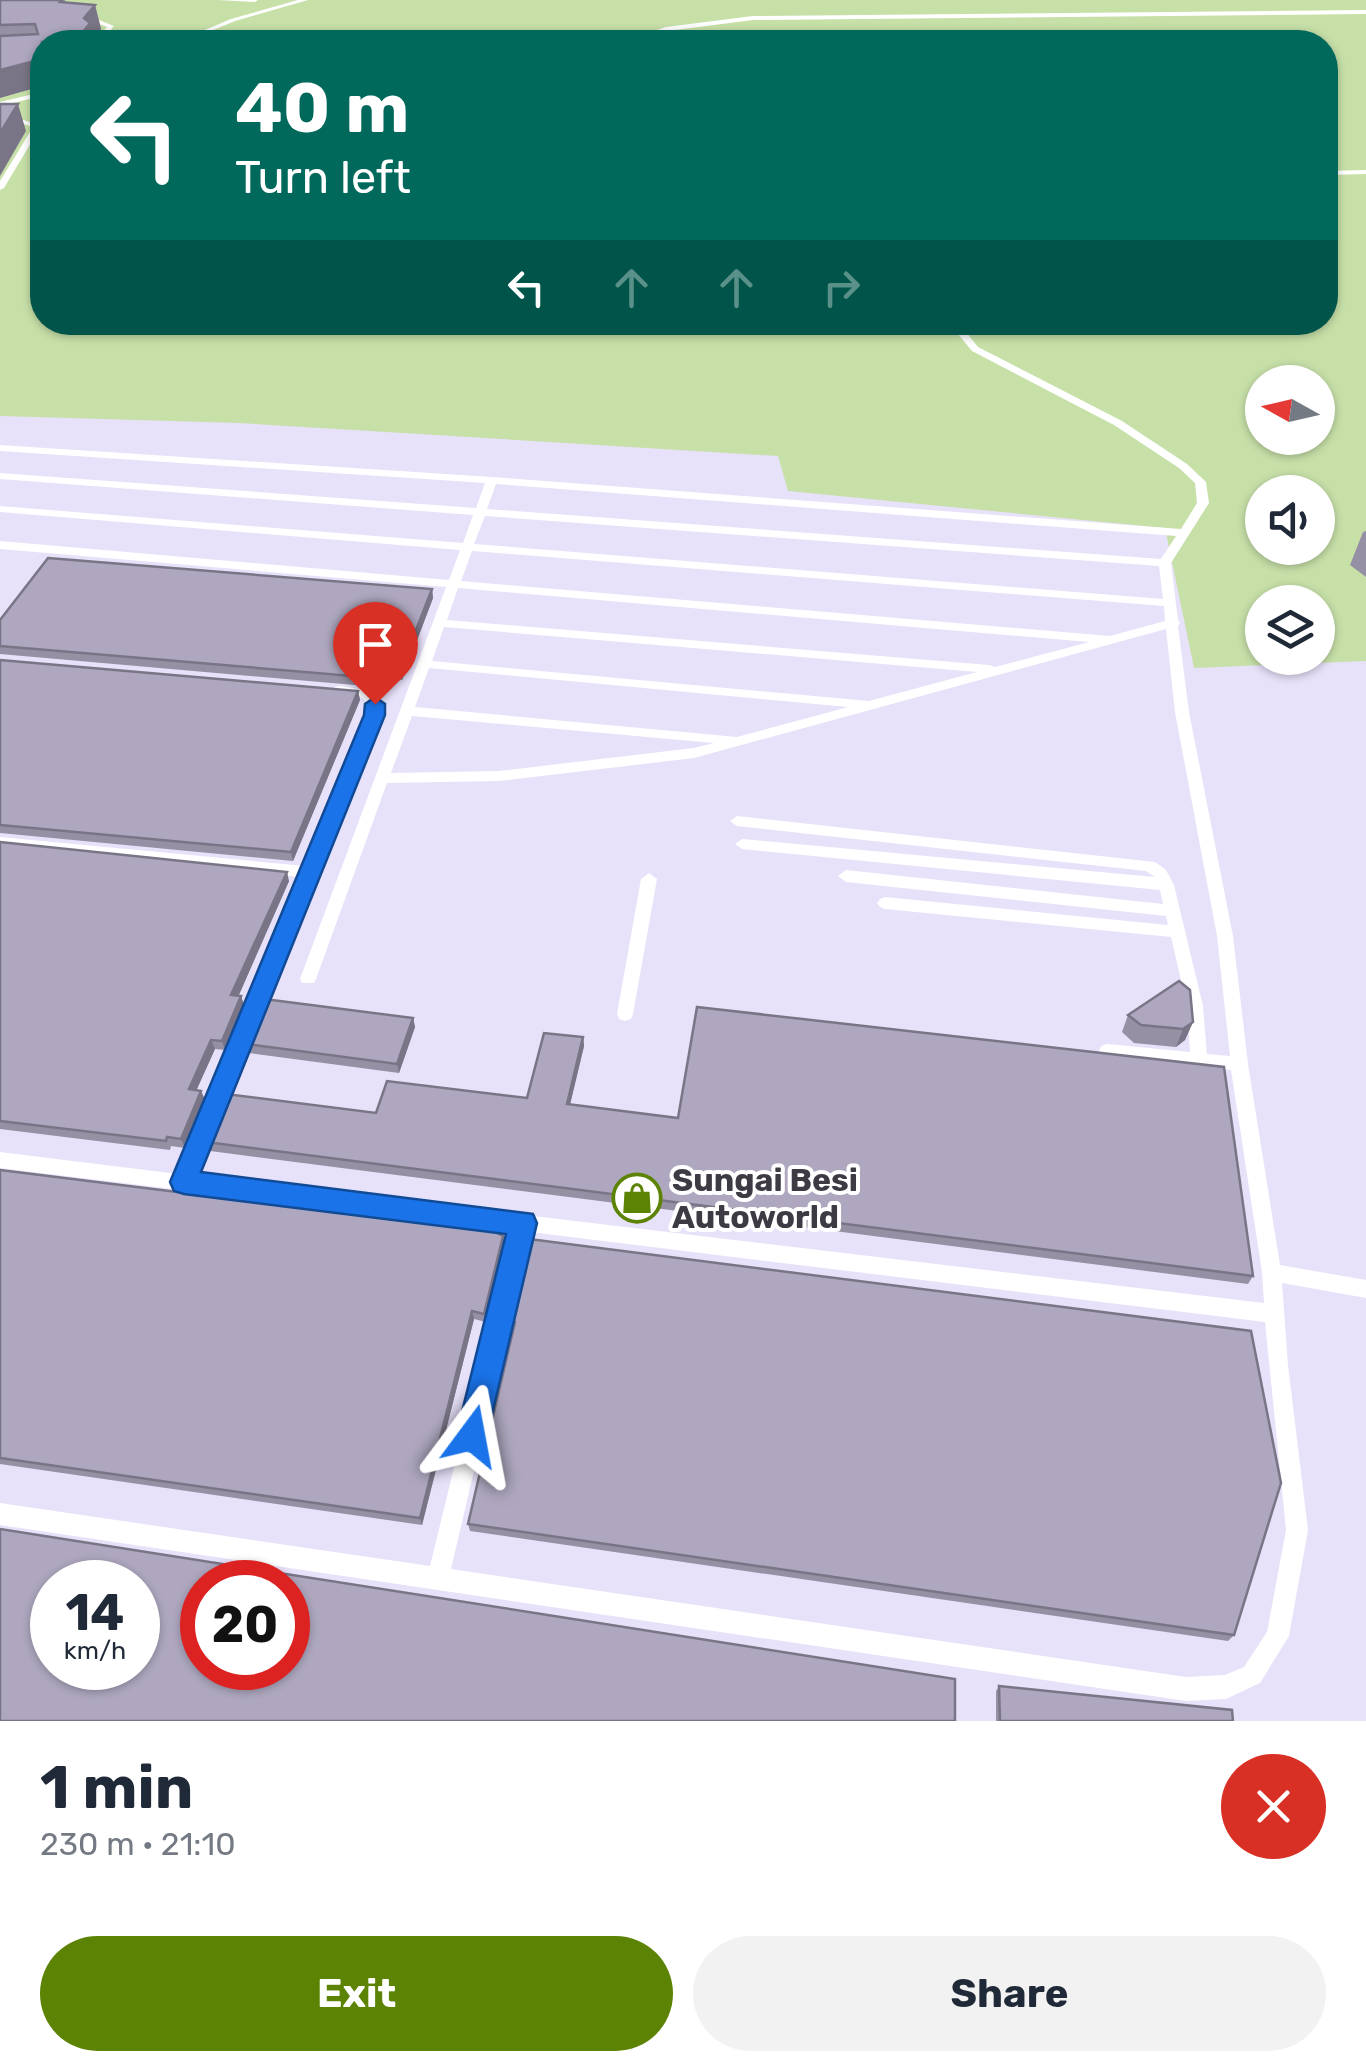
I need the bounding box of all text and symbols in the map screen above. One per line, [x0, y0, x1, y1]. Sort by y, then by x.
text: 40 m [235, 67, 409, 150]
icon: left [70, 70, 200, 200]
text: Turn left [235, 151, 411, 204]
icon: left [499, 260, 554, 315]
icon: ahead [604, 260, 659, 315]
icon: ahead [709, 260, 764, 315]
icon: right [814, 260, 869, 315]
north arrow [1245, 365, 1335, 455]
map controls [1245, 365, 1335, 675]
button: sound [1245, 475, 1335, 565]
button: layers [1245, 585, 1335, 675]
pin [333, 602, 418, 705]
icon: arrive [348, 617, 403, 672]
place label: Sungai Besi Autoworld [672, 1161, 858, 1236]
shop icon: Sungai Besi Autoworld [611, 1172, 663, 1224]
position arrow [420, 1384, 524, 1488]
speed limit sign: 20 [180, 1560, 310, 1690]
text: 14 [66, 1583, 125, 1643]
text: km/h [64, 1636, 126, 1665]
text: 1 min [40, 1752, 193, 1823]
button: close [1221, 1754, 1326, 1859]
text: 230 m · 21:10 [40, 1825, 236, 1863]
button: Exit [40, 1936, 673, 2051]
button: Share [693, 1936, 1326, 2051]

